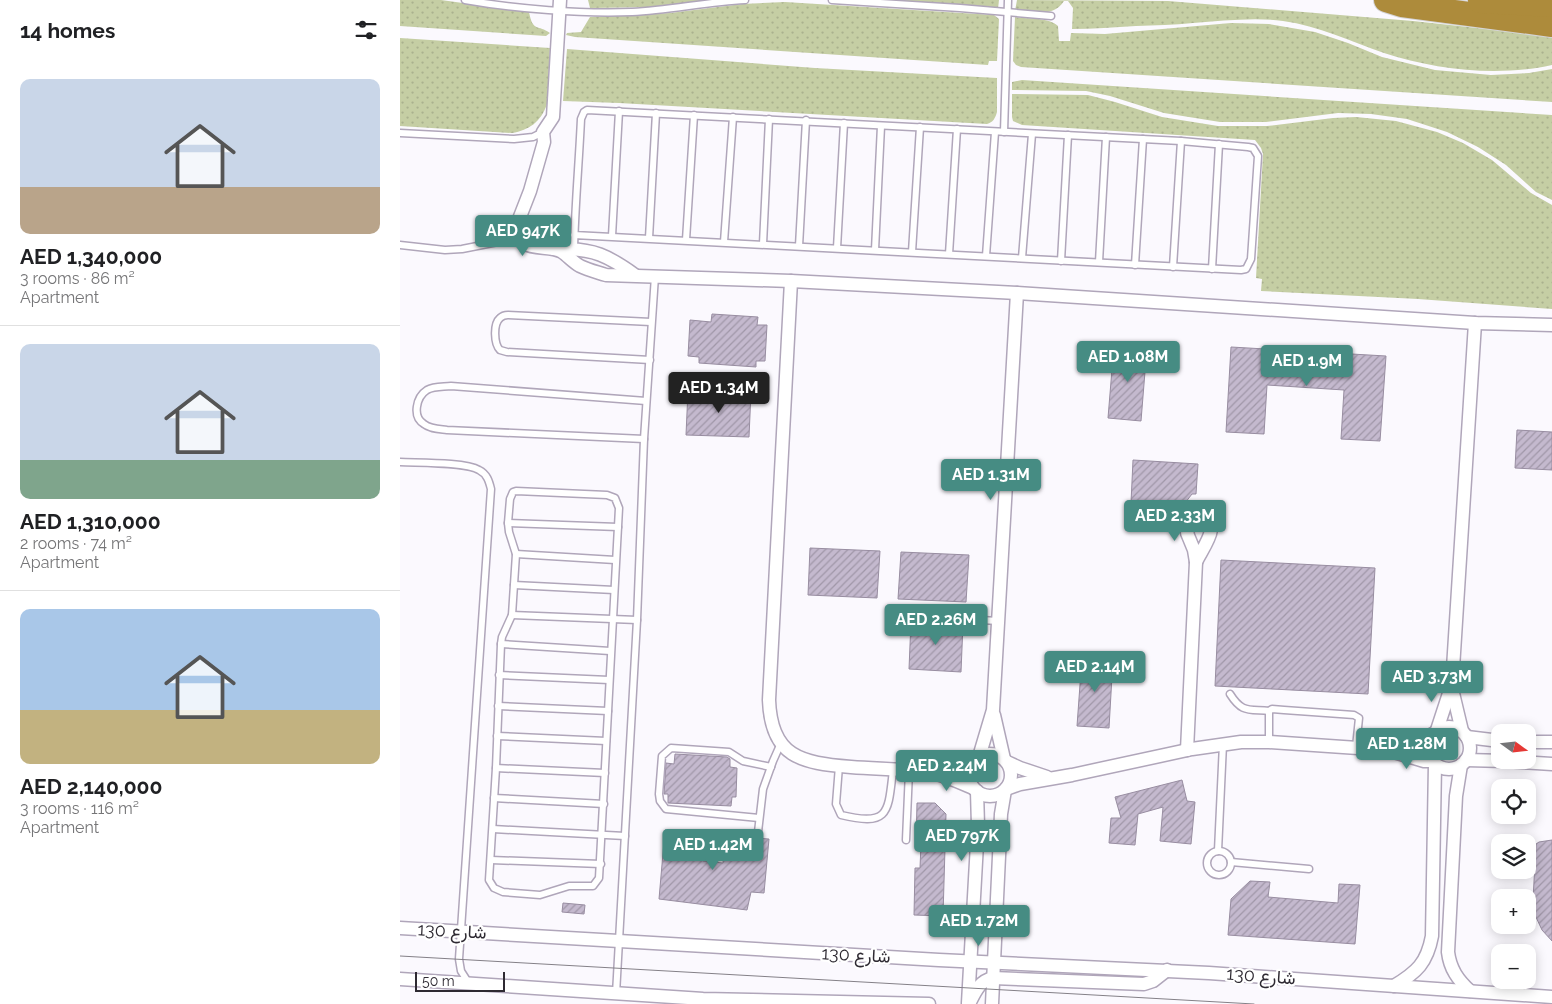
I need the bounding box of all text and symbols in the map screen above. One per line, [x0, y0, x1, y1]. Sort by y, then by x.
icon: filters [352, 16, 380, 44]
text: 14 homes [20, 18, 115, 43]
icon: home [155, 111, 245, 201]
pin: AED 947K [471, 214, 575, 257]
text: AED 947K [486, 221, 560, 240]
text: AED 1,340,000 [20, 244, 162, 269]
text: 3 rooms · 86 m² [20, 269, 135, 288]
text: Apartment [20, 288, 99, 307]
pin: AED 1.08M [1071, 340, 1185, 383]
pin: AED 1.9M [1255, 344, 1359, 387]
text: AED 1.08M [1088, 347, 1168, 366]
text: AED 1.9M [1272, 351, 1342, 370]
pin: AED 1.34M [662, 372, 776, 414]
icon: home [155, 377, 245, 467]
text: AED 1.34M [679, 378, 759, 397]
pin: AED 1.31M [934, 458, 1048, 501]
text: AED 1.31M [952, 465, 1030, 484]
pin: AED 2.33M [1118, 500, 1232, 542]
text: AED 2.33M [1135, 506, 1215, 525]
text: AED 1,310,000 [20, 509, 161, 534]
text: 2 rooms · 74 m² [20, 534, 132, 553]
text: Apartment [20, 553, 99, 572]
pin: AED 2.26M [879, 604, 993, 646]
text: AED 2.26M [896, 610, 976, 629]
icon: home [155, 642, 245, 732]
pin: AED 2.14M [1038, 650, 1152, 693]
text: AED 2.14M [1055, 657, 1135, 676]
pin: AED 3.73M [1375, 660, 1489, 703]
text: AED 3.73M [1392, 667, 1472, 686]
north arrow [1491, 724, 1536, 769]
map controls [1491, 724, 1536, 989]
pin: AED 1.28M [1350, 728, 1464, 770]
text: AED 1.28M [1367, 734, 1447, 753]
pin: AED 2.24M [890, 750, 1004, 792]
text: AED 2.24M [907, 756, 987, 775]
text: AED 2,140,000 [20, 774, 162, 799]
button: locate [1491, 779, 1536, 824]
text: 3 rooms · 116 m² [20, 799, 139, 818]
text: Apartment [20, 818, 99, 837]
pin: AED 797K [910, 820, 1014, 862]
text: AED 797K [925, 826, 999, 845]
pin: AED 1.42M [656, 828, 770, 871]
button: layers [1491, 834, 1536, 879]
text: AED 1.42M [673, 835, 753, 854]
button: + [1491, 889, 1536, 934]
pin: AED 1.72M [922, 904, 1036, 947]
text: AED 1.72M [940, 911, 1018, 930]
street label: شارع 130 [417, 918, 487, 945]
street label: شارع 130 [821, 942, 891, 969]
button: − [1491, 944, 1536, 989]
street label: شارع 130 [1226, 963, 1296, 990]
scale bar [415, 969, 505, 992]
text: 50 m [422, 973, 455, 989]

